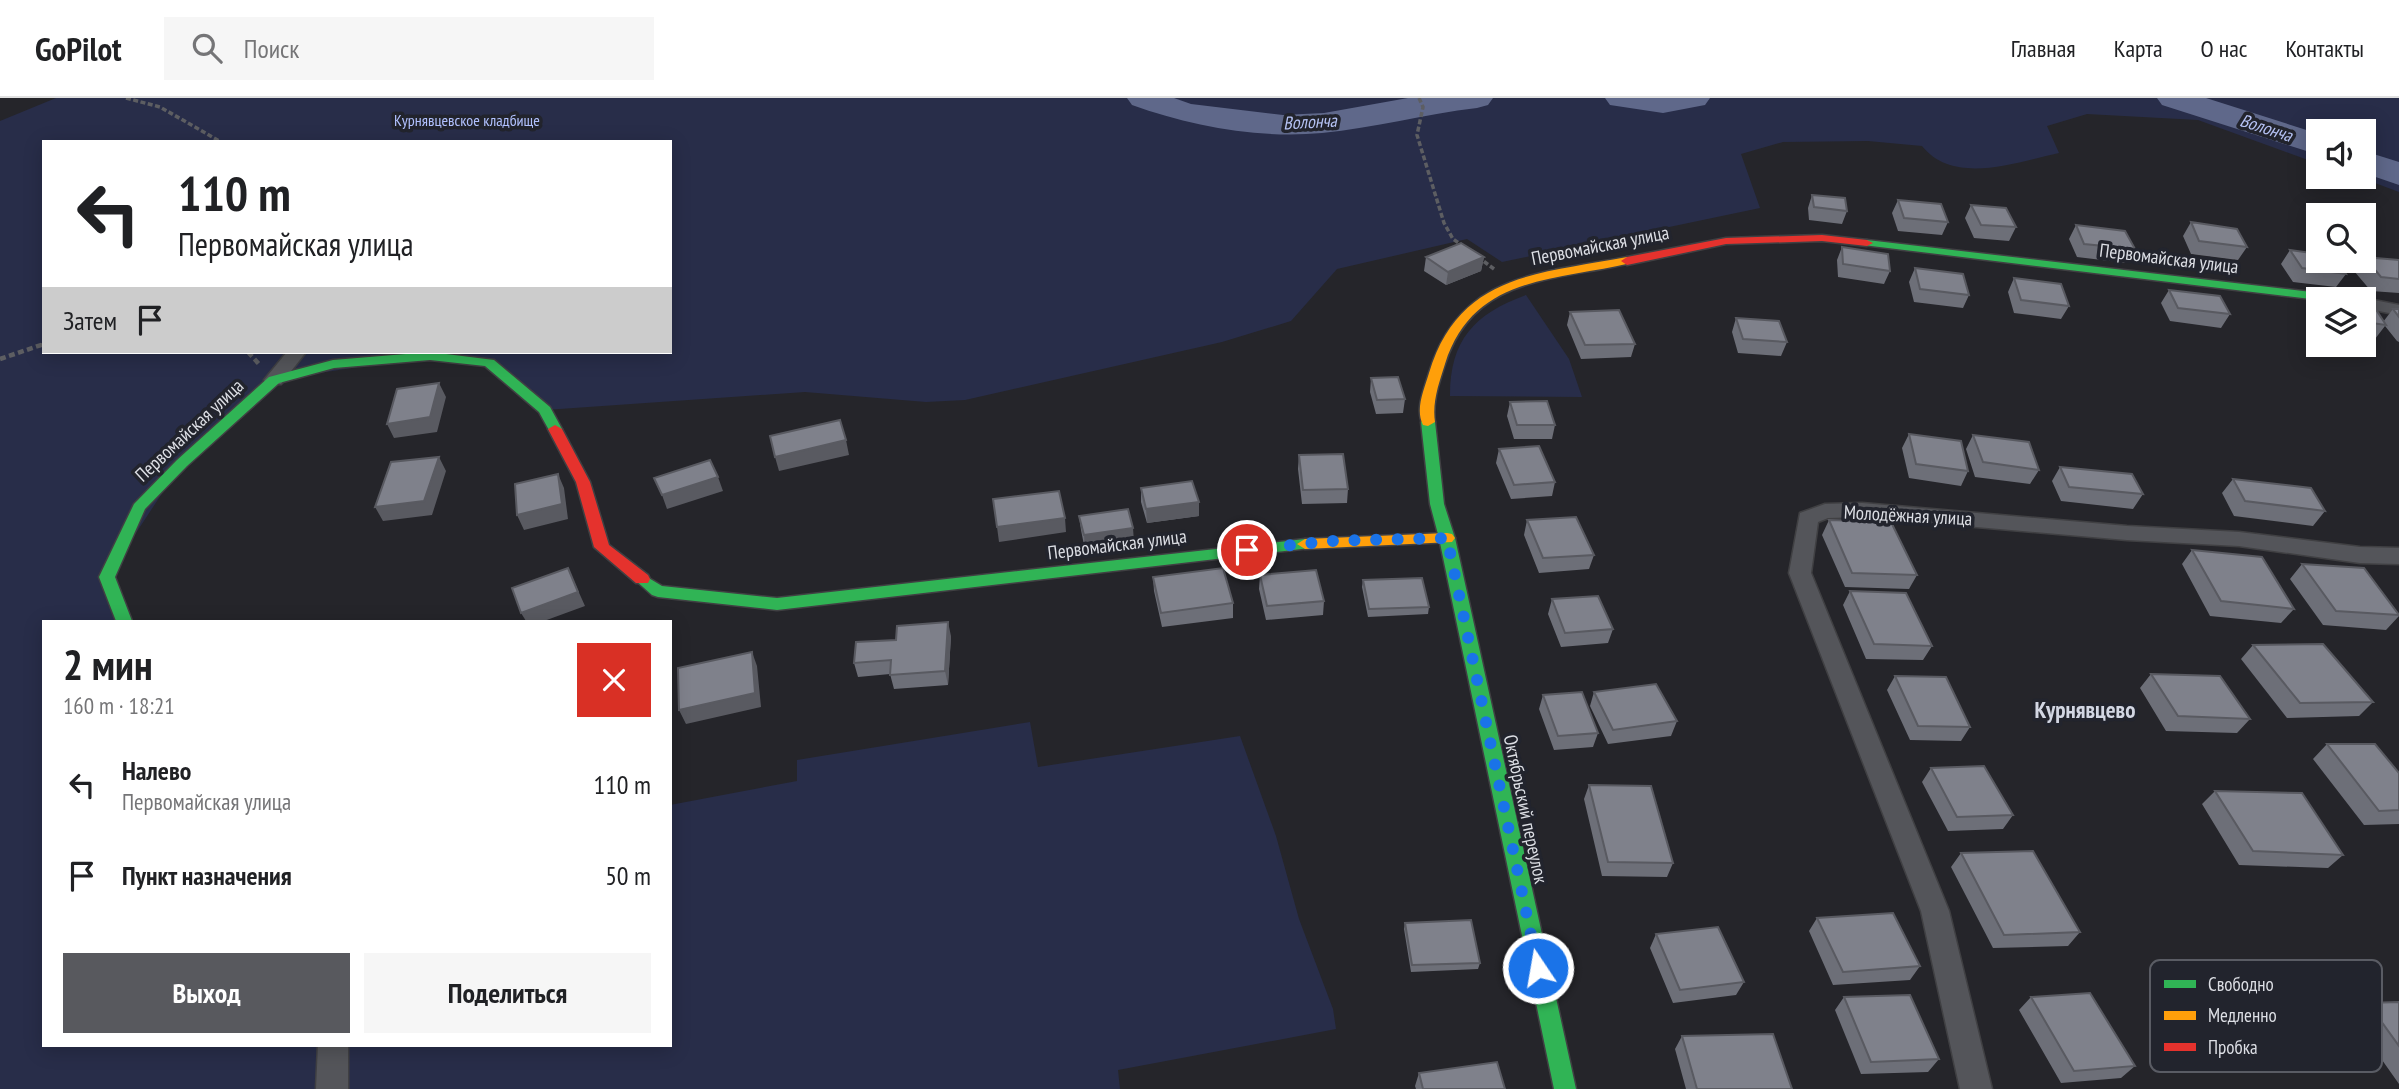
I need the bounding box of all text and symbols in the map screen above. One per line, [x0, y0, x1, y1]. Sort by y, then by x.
search box [164, 17, 654, 80]
text: GoPilot [35, 27, 122, 70]
icon: search [188, 29, 226, 67]
text: Поиск [244, 32, 299, 65]
text: Главная [2011, 33, 2076, 64]
text: Карта [2114, 33, 2163, 64]
text: О нас [2201, 33, 2247, 64]
text: Контакты [2285, 33, 2364, 64]
water label: Волонча [2237, 108, 2296, 147]
water label: Волонча [1283, 109, 1338, 134]
park label: Курнявцевское кладбище [394, 110, 540, 130]
map controls [2306, 119, 2376, 357]
button: sound [2306, 119, 2376, 189]
text: 110 m [178, 161, 291, 225]
icon: left [63, 168, 154, 259]
button: search [2306, 203, 2376, 273]
street label: Первомайская улица [1529, 220, 1671, 270]
text: Первомайская улица [178, 223, 413, 265]
street label: Первомайская улица [2098, 238, 2240, 278]
button: layers [2306, 287, 2376, 357]
icon: arrive [131, 301, 169, 339]
text: Затем [63, 304, 117, 337]
street label: Первомайская улица [130, 374, 248, 486]
street label: Молодёжная улица [1843, 500, 1973, 530]
pin [1217, 520, 1277, 580]
street label: Первомайская улица [1046, 524, 1188, 564]
icon: arrive [1228, 531, 1266, 569]
text: 2 мин [63, 637, 153, 692]
button: close [577, 643, 651, 717]
text: 160 m · 18:21 [63, 691, 175, 720]
district label: Курнявцево [2035, 695, 2135, 724]
street label: Октябрьский переулок [1499, 732, 1554, 886]
text: Налево [122, 754, 191, 787]
icon: left [63, 766, 101, 804]
text: 110 m [593, 768, 651, 801]
text: Первомайская улица [122, 787, 291, 816]
icon: arrive [63, 857, 101, 895]
text: Пункт назначения [122, 859, 292, 892]
text: 50 m [605, 859, 651, 892]
position arrow [1501, 931, 1575, 1005]
button: Выход [63, 953, 350, 1033]
button: Поделиться [364, 953, 651, 1033]
legend [2150, 960, 2382, 1072]
text: Свободно [2208, 972, 2274, 996]
text: Медленно [2208, 1003, 2277, 1027]
text: Пробка [2208, 1035, 2258, 1059]

